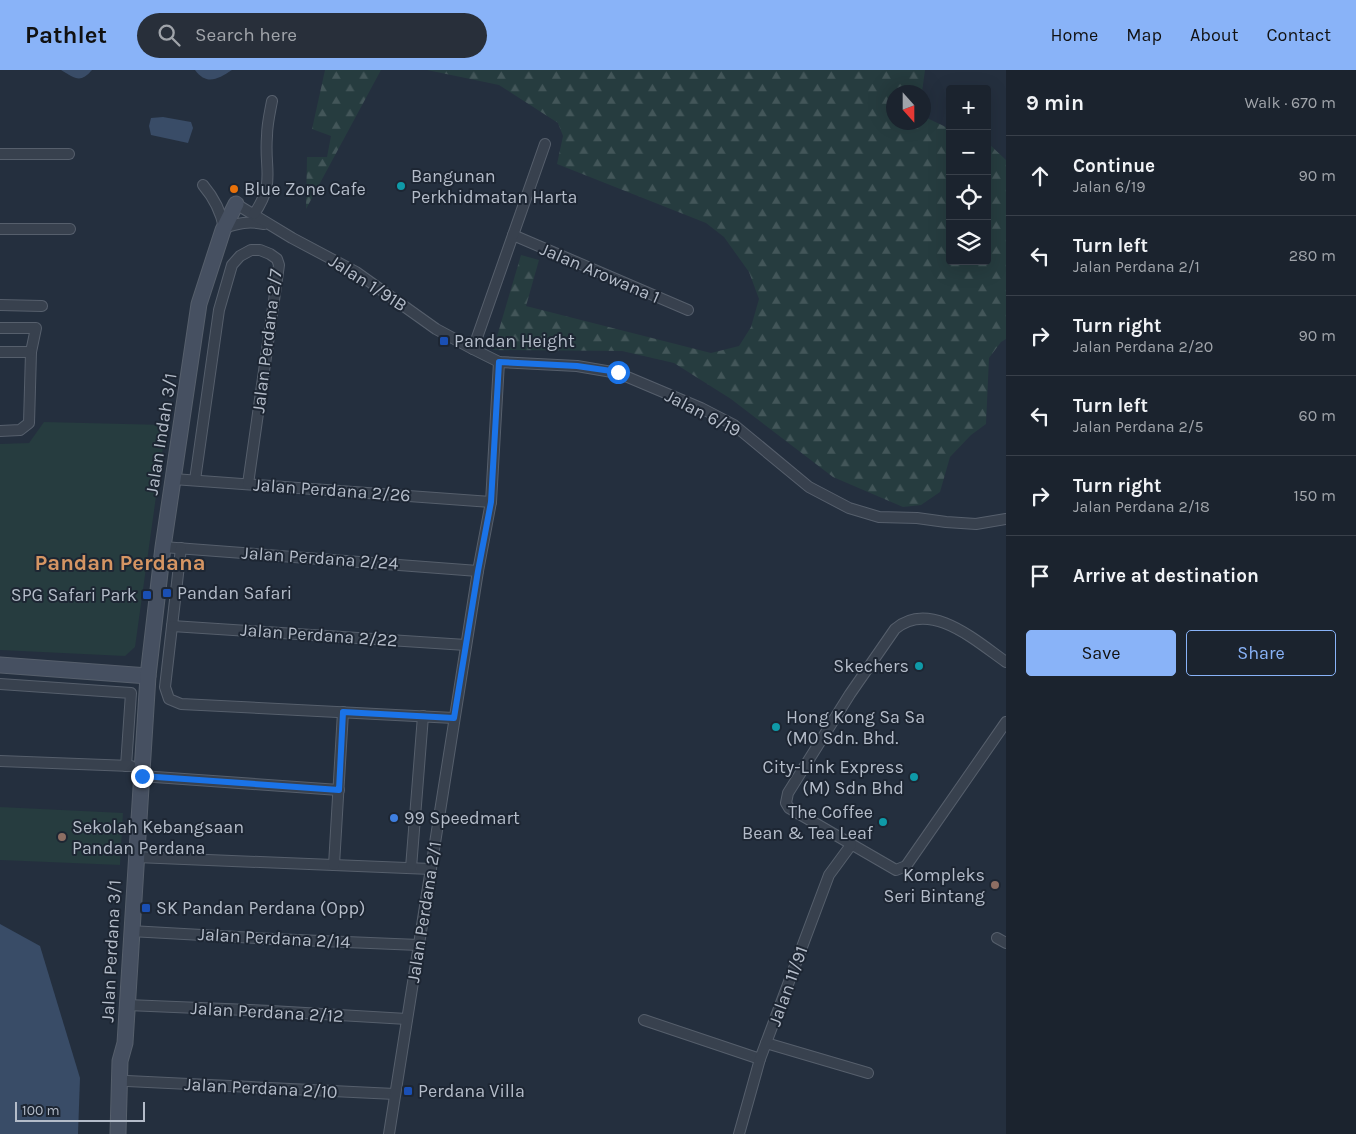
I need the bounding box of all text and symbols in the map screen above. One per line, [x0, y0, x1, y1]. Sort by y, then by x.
search box [137, 13, 487, 58]
text: Pathlet [25, 21, 107, 49]
icon: search [155, 21, 183, 49]
text: Search here [195, 24, 297, 46]
text: Home [1050, 24, 1098, 46]
text: Map [1126, 24, 1162, 46]
text: About [1190, 24, 1239, 46]
text: Contact [1267, 24, 1331, 46]
north arrow [886, 85, 931, 130]
map controls [946, 85, 991, 265]
button: + [946, 85, 991, 130]
text: 9 min [1026, 91, 1084, 115]
text: Walk · 670 m [1245, 93, 1336, 112]
button: − [946, 130, 991, 175]
text: Continue [1073, 155, 1155, 177]
icon: ahead [1026, 162, 1054, 190]
place label: Bangunan Perkhidmatan Harta [411, 165, 577, 208]
text: 90 m [1298, 166, 1336, 185]
button: locate [946, 175, 991, 220]
text: Jalan 6/19 [1073, 177, 1146, 196]
place label: Blue Zone Cafe [244, 178, 366, 200]
marker: Bangunan Perkhidmatan Harta [395, 180, 407, 192]
marker: Blue Zone Cafe [228, 183, 240, 195]
button: layers [946, 220, 991, 265]
text: Turn left [1073, 235, 1148, 257]
street label: Jalan Arowana 1 [537, 238, 663, 308]
icon: left [1026, 242, 1054, 270]
text: 280 m [1289, 246, 1336, 265]
street label: Jalan 1/91B [325, 250, 411, 316]
text: Jalan Perdana 2/1 [1073, 257, 1200, 276]
street label: Jalan Perdana 2/7 [247, 267, 287, 414]
text: Turn right [1073, 315, 1162, 337]
icon: right [1026, 322, 1054, 350]
text: 90 m [1298, 326, 1336, 345]
place label: Pandan Height [454, 330, 575, 352]
marker: Pandan Height [438, 335, 450, 347]
text: Jalan Perdana 2/20 [1073, 337, 1213, 356]
route start [607, 361, 630, 384]
street label: Jalan Indah 3/1 [140, 371, 182, 497]
street label: Jalan 6/19 [662, 385, 744, 441]
text: Turn left [1073, 395, 1148, 417]
icon: left [1026, 402, 1054, 430]
text: 60 m [1299, 406, 1336, 425]
text: Jalan Perdana 2/5 [1073, 417, 1204, 436]
street label: Jalan Perdana 2/26 [253, 474, 411, 506]
text: Turn right [1073, 475, 1162, 497]
icon: right [1026, 482, 1054, 510]
text: 150 m [1293, 486, 1336, 505]
text: Jalan Perdana 2/18 [1073, 497, 1210, 516]
street label: Jalan Perdana 2/24 [241, 542, 399, 574]
district label: Pandan Perdana [34, 550, 206, 576]
icon: arrive [1026, 562, 1054, 590]
text: Arrive at destination [1073, 565, 1259, 587]
place label: Pandan Safari [177, 582, 292, 604]
place label: SPG Safari Park [11, 584, 137, 606]
marker: Pandan Safari [161, 587, 173, 599]
marker: SPG Safari Park [141, 589, 153, 601]
street label: Jalan Perdana 2/22 [240, 619, 398, 651]
button: Save [1026, 630, 1176, 676]
button: Share [1186, 630, 1336, 676]
place label: Skechers [833, 655, 909, 677]
marker: Skechers [913, 660, 925, 672]
place label: Hong Kong Sa Sa (M0 Sdn. Bhd. [786, 706, 925, 749]
marker: Hong Kong Sa Sa (M0 Sdn. Bhd. [770, 721, 782, 733]
place label: City-Link Express (M) Sdn Bhd [763, 756, 904, 799]
route end [131, 765, 154, 788]
marker: City-Link Express (M) Sdn Bhd [908, 771, 920, 783]
place label: The Coffee Bean & Tea Leaf [742, 801, 874, 844]
place label: 99 Speedmart [404, 807, 520, 829]
marker: 99 Speedmart [388, 812, 400, 824]
place label: Sekolah Kebangsaan Pandan Perdana [72, 816, 244, 859]
marker: The Coffee Bean & Tea Leaf [877, 816, 889, 828]
marker: Sekolah Kebangsaan Pandan Perdana [56, 831, 68, 843]
street label: Jalan Perdana 2/1 [402, 840, 446, 984]
place label: Kompleks Seri Bintang [884, 864, 985, 907]
street label: Jalan Perdana 3/1 [96, 879, 126, 1023]
marker: Kompleks Seri Bintang [989, 879, 1001, 891]
place label: SK Pandan Perdana (Opp) [156, 897, 365, 919]
marker: SK Pandan Perdana (Opp) [140, 902, 152, 914]
street label: Jalan Perdana 2/14 [197, 923, 351, 953]
street label: Jalan 11/91 [763, 943, 813, 1029]
street label: Jalan Perdana 2/12 [190, 997, 344, 1027]
street label: Jalan Perdana 2/10 [184, 1073, 338, 1103]
place label: Perdana Villa [418, 1080, 525, 1102]
marker: Perdana Villa [402, 1085, 414, 1097]
scale bar [15, 1099, 145, 1122]
text: 100 m [22, 1102, 60, 1119]

